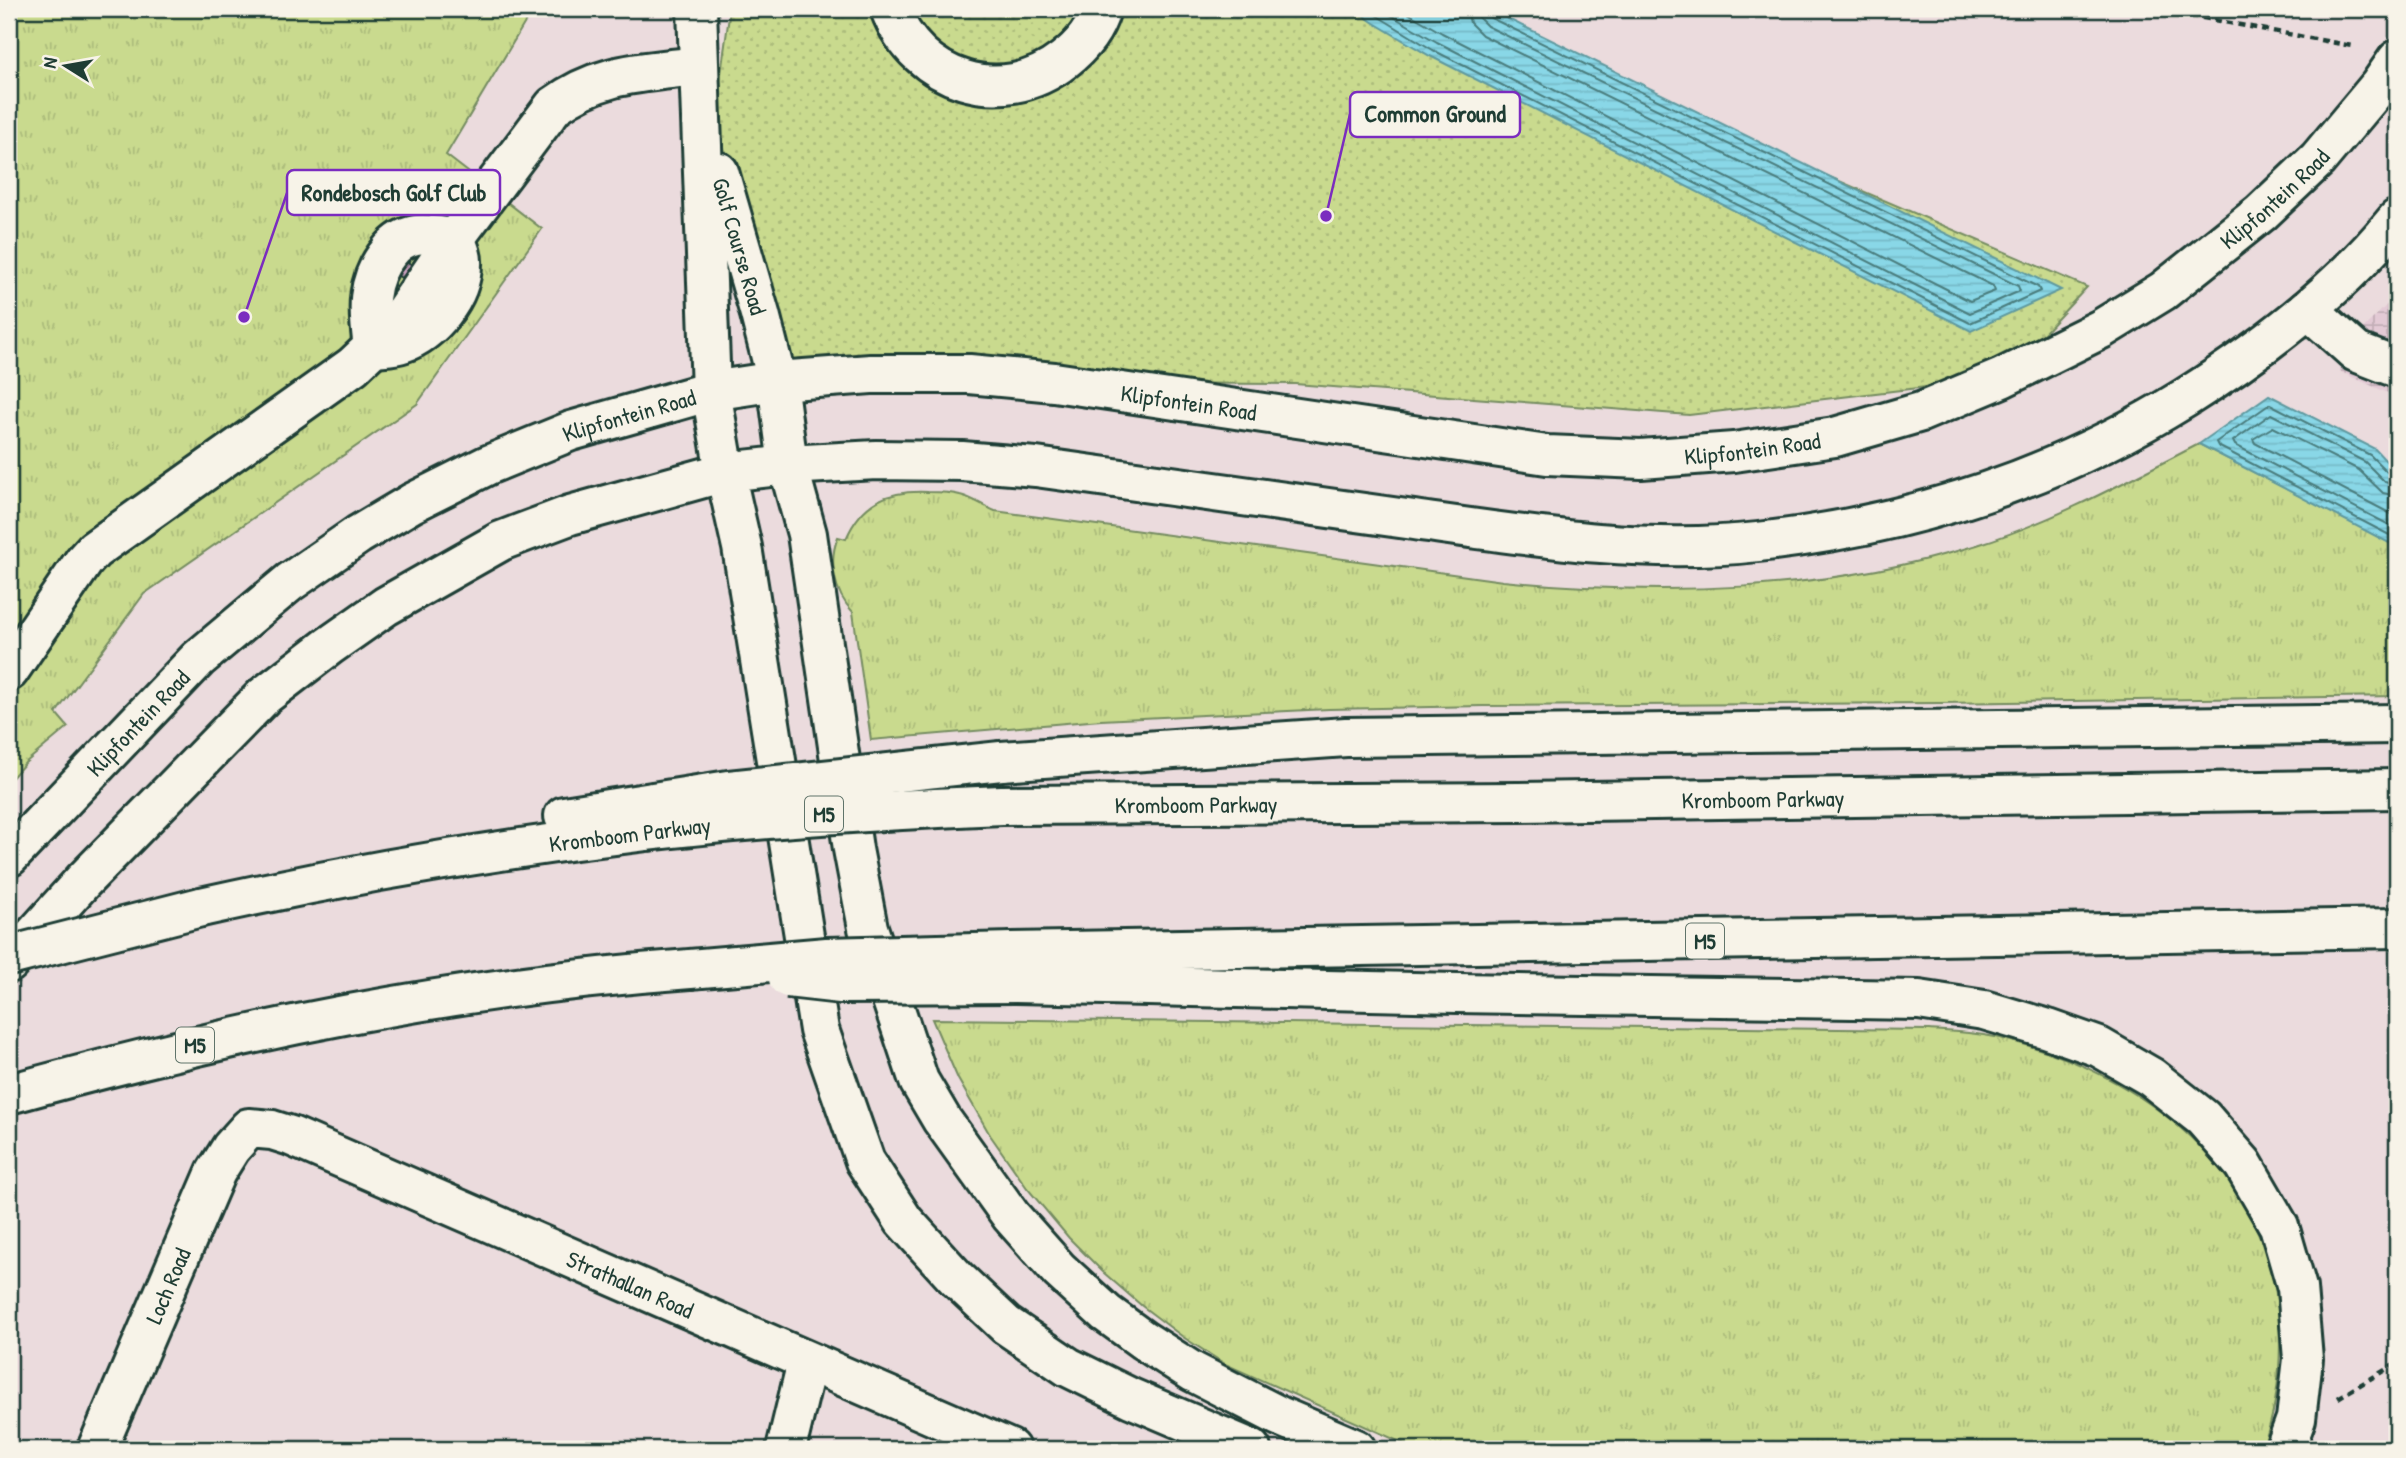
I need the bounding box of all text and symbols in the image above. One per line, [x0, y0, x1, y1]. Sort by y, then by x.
north arrow [32, 32, 102, 102]
text: N [36, 55, 63, 70]
callout: Common Ground [1350, 92, 1520, 137]
text: Common Ground [1364, 97, 1507, 129]
street label: Klipfontein Road [2213, 142, 2336, 256]
callout: Rondebosch Golf Club [287, 170, 500, 215]
street label: Golf Course Road [706, 174, 775, 318]
text: Rondebosch Golf Club [302, 176, 486, 208]
street label: Klipfontein Road [1119, 377, 1259, 427]
street label: Klipfontein Road [558, 381, 699, 448]
street label: Klipfontein Road [1683, 424, 1822, 471]
street label: Klipfontein Road [79, 662, 196, 783]
street label: Kromboom Parkway [1681, 782, 1845, 815]
street label: Kromboom Parkway [1115, 788, 1278, 820]
road number: M5 [805, 796, 843, 832]
street label: Kromboom Parkway [547, 809, 713, 859]
road number: M5 [1686, 923, 1724, 958]
road number: M5 [176, 1028, 214, 1062]
street label: Loch Road [137, 1243, 197, 1328]
street label: Strathallan Road [562, 1243, 699, 1325]

